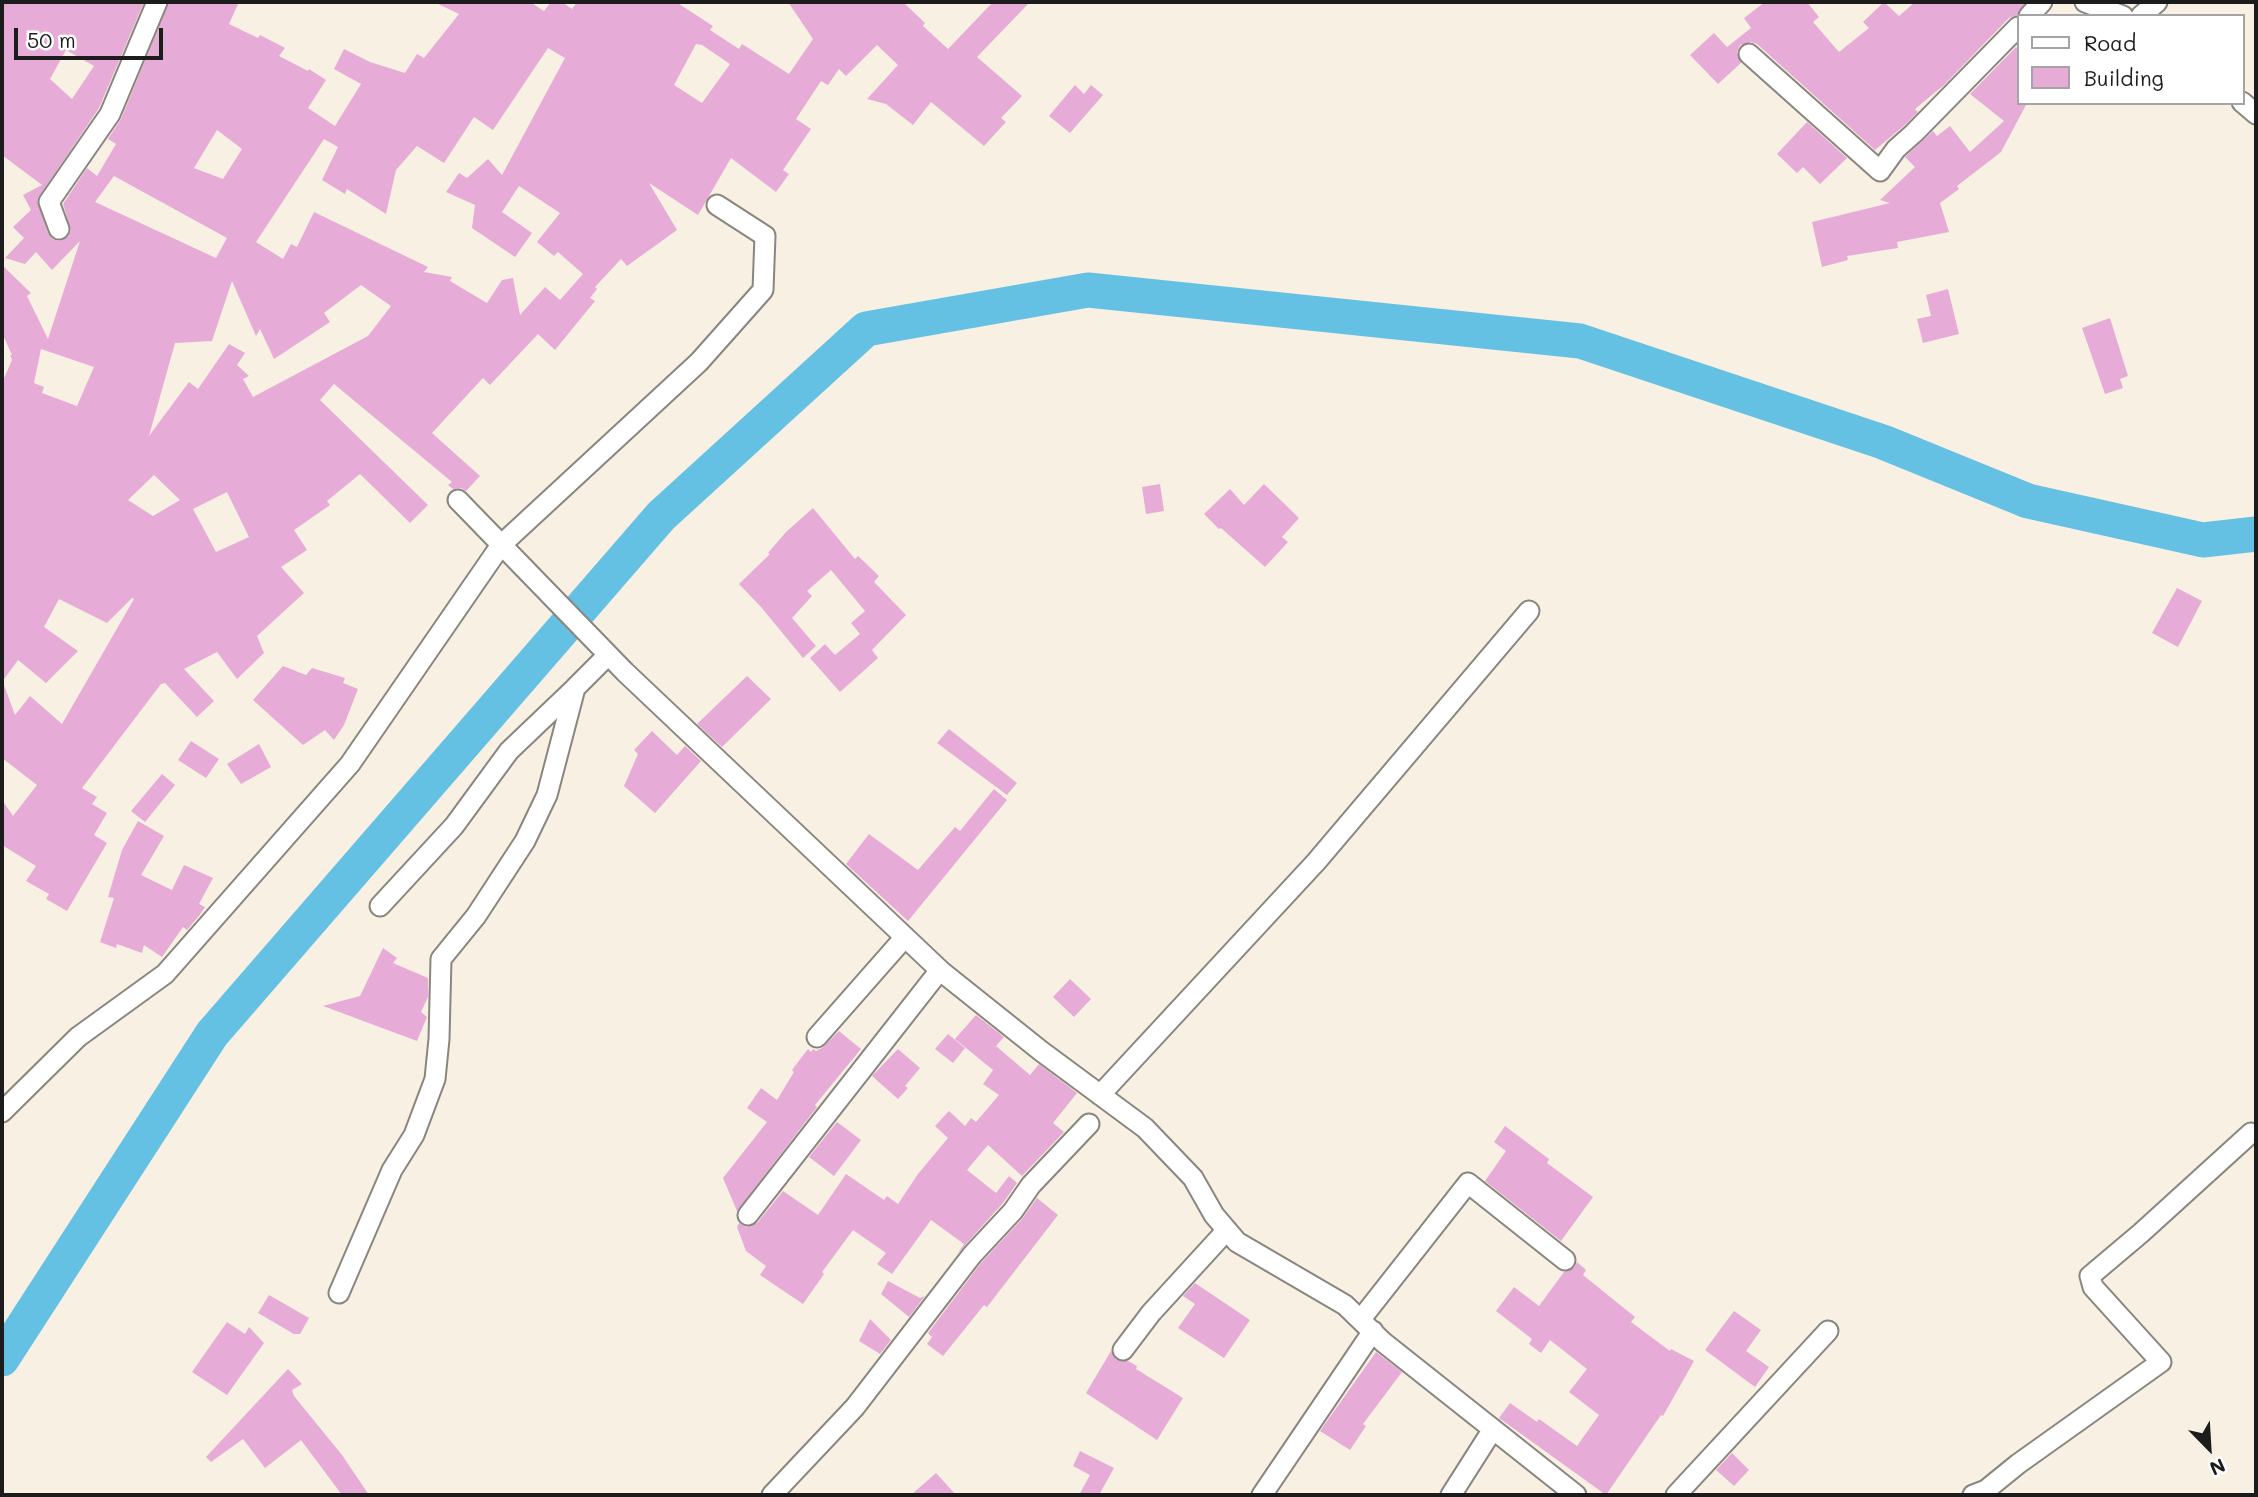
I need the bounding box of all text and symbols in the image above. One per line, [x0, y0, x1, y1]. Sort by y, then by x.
scale bar [18, 14, 166, 58]
legend [2016, 14, 2244, 105]
text: 50 m [27, 26, 76, 53]
text: Road [2084, 29, 2136, 56]
text: Building [2084, 64, 2164, 91]
north arrow [2174, 1413, 2244, 1483]
text: N [2206, 1453, 2229, 1482]

